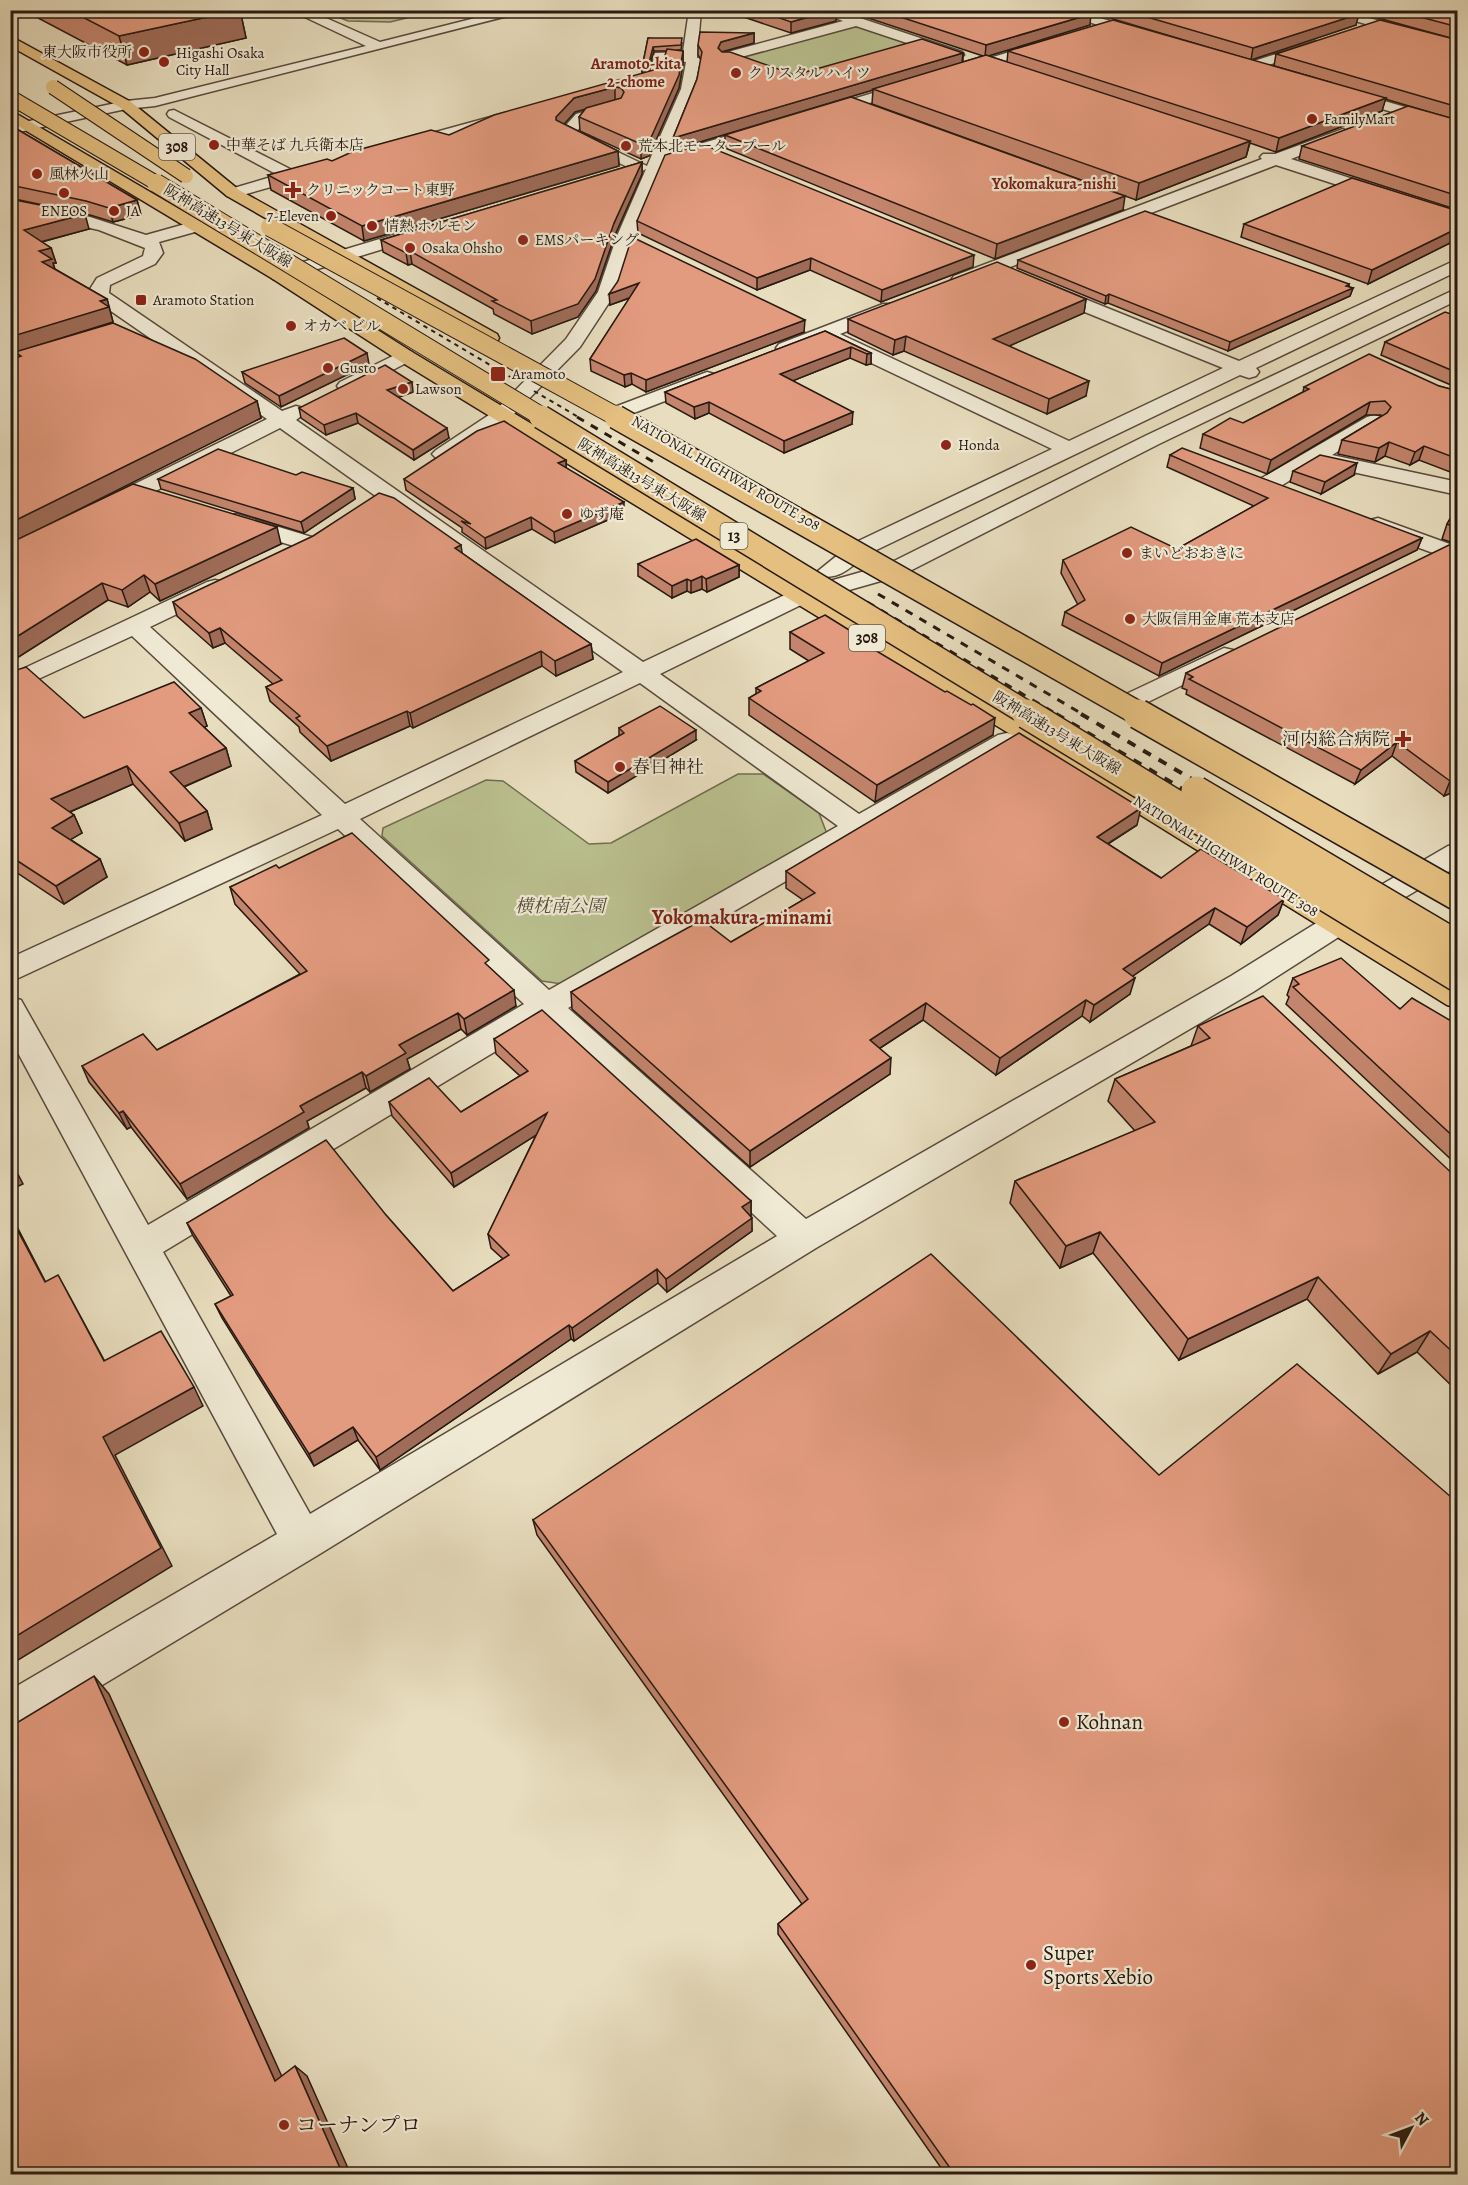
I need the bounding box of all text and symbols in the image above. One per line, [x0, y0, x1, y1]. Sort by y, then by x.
place label: 東大阪市役所 [42, 42, 132, 62]
place label: Higashi Osaka City Hall [176, 43, 265, 80]
marker: 東大阪市役所 [137, 45, 151, 59]
district label: Aramoto-kita 2-chome [590, 53, 682, 93]
marker: Higashi Osaka City Hall [157, 55, 171, 69]
place label: クリスタル ハイツ [748, 63, 871, 83]
marker: クリスタル ハイツ [729, 66, 743, 80]
place label: FamilyMart [1324, 109, 1395, 129]
marker: FamilyMart [1305, 112, 1319, 126]
road number: 308 [159, 134, 195, 160]
place label: 中華そば 九兵衛本店 [226, 135, 364, 155]
place label: 荒本北モータープール [638, 136, 786, 156]
marker: 中華そば 九兵衛本店 [207, 138, 221, 152]
marker: 荒本北モータープール [619, 139, 633, 153]
place label: 風林火山 [49, 164, 109, 184]
marker: 風林火山 [30, 167, 44, 181]
district label: Yokomakura-nishi [991, 173, 1117, 195]
street label: 阪神高速13号東大阪線 [160, 180, 296, 272]
place label: クリニックコート東野 [306, 180, 455, 200]
marker: クリニックコート東野 [284, 181, 302, 199]
marker: ENEOS [57, 186, 71, 200]
place label: ENEOS [41, 201, 87, 221]
place label: JA [126, 201, 140, 221]
marker: JA [107, 204, 121, 218]
place label: 7-Eleven [267, 206, 319, 226]
marker: 7-Eleven [324, 209, 338, 223]
place label: 情熱 ホルモン [384, 216, 477, 236]
marker: 情熱 ホルモン [365, 219, 379, 233]
place label: EMSパーキング [535, 230, 639, 250]
marker: EMSパーキング [516, 233, 530, 247]
place label: Osaka Ohsho [422, 238, 502, 258]
marker: Osaka Ohsho [403, 241, 417, 255]
place label: Aramoto Station [152, 290, 254, 310]
marker: Aramoto Station [134, 293, 148, 307]
place label: オカベ ビル [303, 316, 381, 336]
marker: オカベ ビル [284, 319, 298, 333]
place label: Gusto [340, 358, 376, 378]
marker: Gusto [321, 361, 335, 375]
place label: Aramoto [511, 364, 565, 384]
marker: Aramoto [489, 365, 507, 383]
place label: Lawson [415, 379, 462, 399]
marker: Lawson [396, 382, 410, 396]
street label: NATIONAL HIGHWAY ROUTE 308 [628, 411, 824, 535]
street label: 阪神高速13号東大阪線 [574, 434, 710, 526]
place label: Honda [958, 435, 1000, 455]
marker: Honda [939, 438, 953, 452]
place label: ゆず庵 [579, 504, 624, 524]
marker: ゆず庵 [560, 507, 574, 521]
road number: 13 [720, 523, 748, 549]
place label: まいどおおきに [1139, 543, 1244, 563]
marker: まいどおおきに [1120, 546, 1134, 560]
place label: 大阪信用金庫 荒本支店 [1142, 609, 1295, 629]
marker: 大阪信用金庫 荒本支店 [1123, 612, 1137, 626]
road number: 308 [849, 625, 885, 651]
street label: 阪神高速13号東大阪線 [989, 687, 1125, 779]
place label: 河内総合病院 [1282, 727, 1390, 751]
marker: 河内総合病院 [1394, 730, 1412, 748]
place label: 春日神社 [632, 755, 704, 779]
marker: 春日神社 [613, 760, 627, 774]
street label: NATIONAL HIGHWAY ROUTE 308 [1130, 791, 1322, 921]
park label: 横枕南公園 [515, 894, 608, 918]
district label: Yokomakura-minami [651, 904, 832, 931]
place label: Kohnan [1076, 1708, 1143, 1736]
marker: Kohnan [1057, 1715, 1071, 1729]
place label: Super Sports Xebio [1043, 1939, 1153, 1991]
marker: Super Sports Xebio [1024, 1958, 1038, 1972]
north arrow [1381, 2098, 1441, 2158]
text: N [1409, 2107, 1434, 2131]
place label: コーナンプロ [296, 2111, 421, 2139]
marker: コーナンプロ [277, 2118, 291, 2132]

